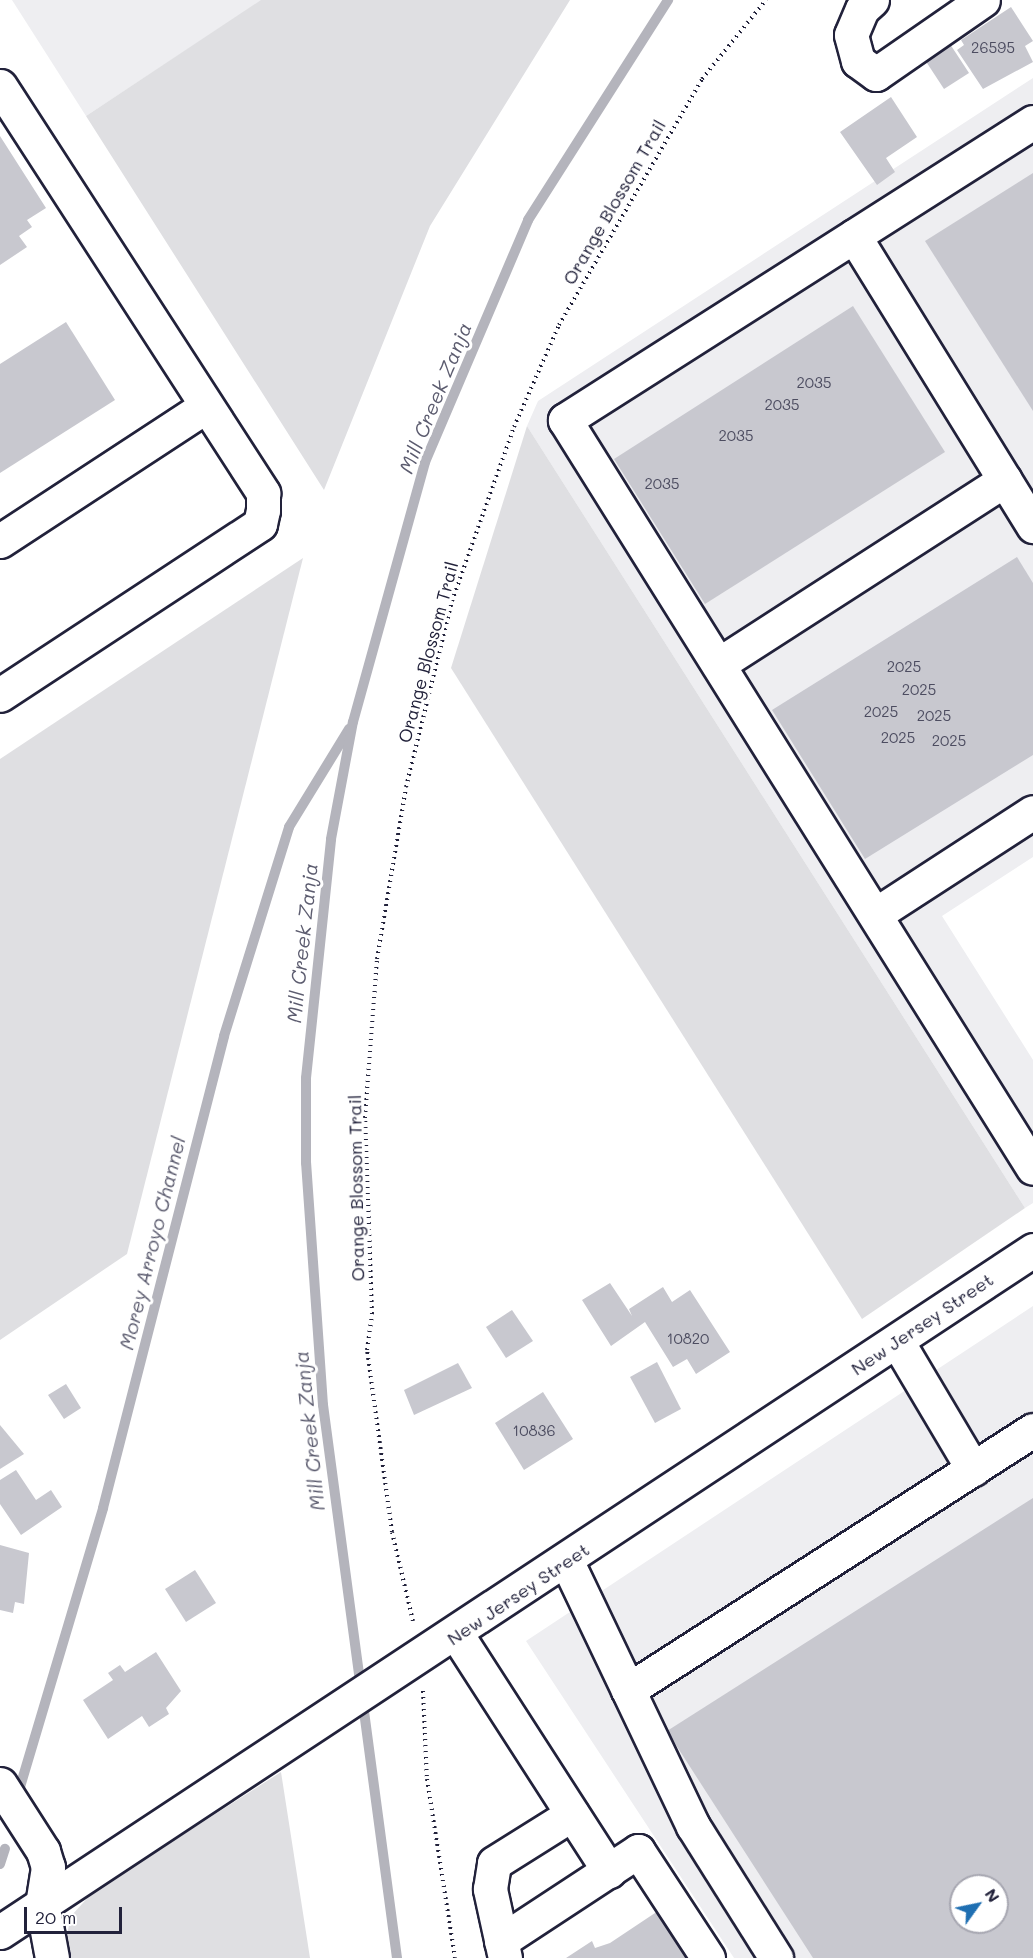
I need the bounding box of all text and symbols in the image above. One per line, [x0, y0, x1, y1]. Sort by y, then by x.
house number: 26595 [971, 39, 1015, 57]
street label: Orange Blossom Trail [558, 116, 670, 288]
water label: Mill Creek Zanja [394, 319, 476, 477]
house number: 2035 [796, 374, 832, 392]
house number: 2035 [764, 396, 800, 414]
house number: 2035 [718, 427, 754, 445]
house number: 2035 [644, 475, 680, 493]
street label: Orange Blossom Trail [393, 559, 463, 745]
house number: 2025 [887, 658, 921, 676]
house number: 2025 [902, 681, 936, 699]
house number: 2025 [864, 703, 898, 721]
house number: 2025 [917, 707, 951, 725]
house number: 2025 [881, 729, 915, 747]
house number: 2025 [932, 732, 966, 750]
water label: Mill Creek Zanja [282, 862, 322, 1024]
street label: Orange Blossom Trail [344, 1094, 368, 1282]
water label: Morey Arroyo Channel [114, 1134, 190, 1352]
street label: New Jersey Street [847, 1268, 997, 1380]
house number: 10820 [667, 1330, 709, 1348]
water label: Mill Creek Zanja [289, 1350, 329, 1512]
house number: 10836 [513, 1422, 555, 1440]
street label: New Jersey Street [443, 1538, 593, 1650]
north arrow [949, 1874, 1009, 1934]
text: N [981, 1884, 1005, 1906]
scale bar [27, 1895, 124, 1933]
text: 20 m [35, 1905, 76, 1929]

